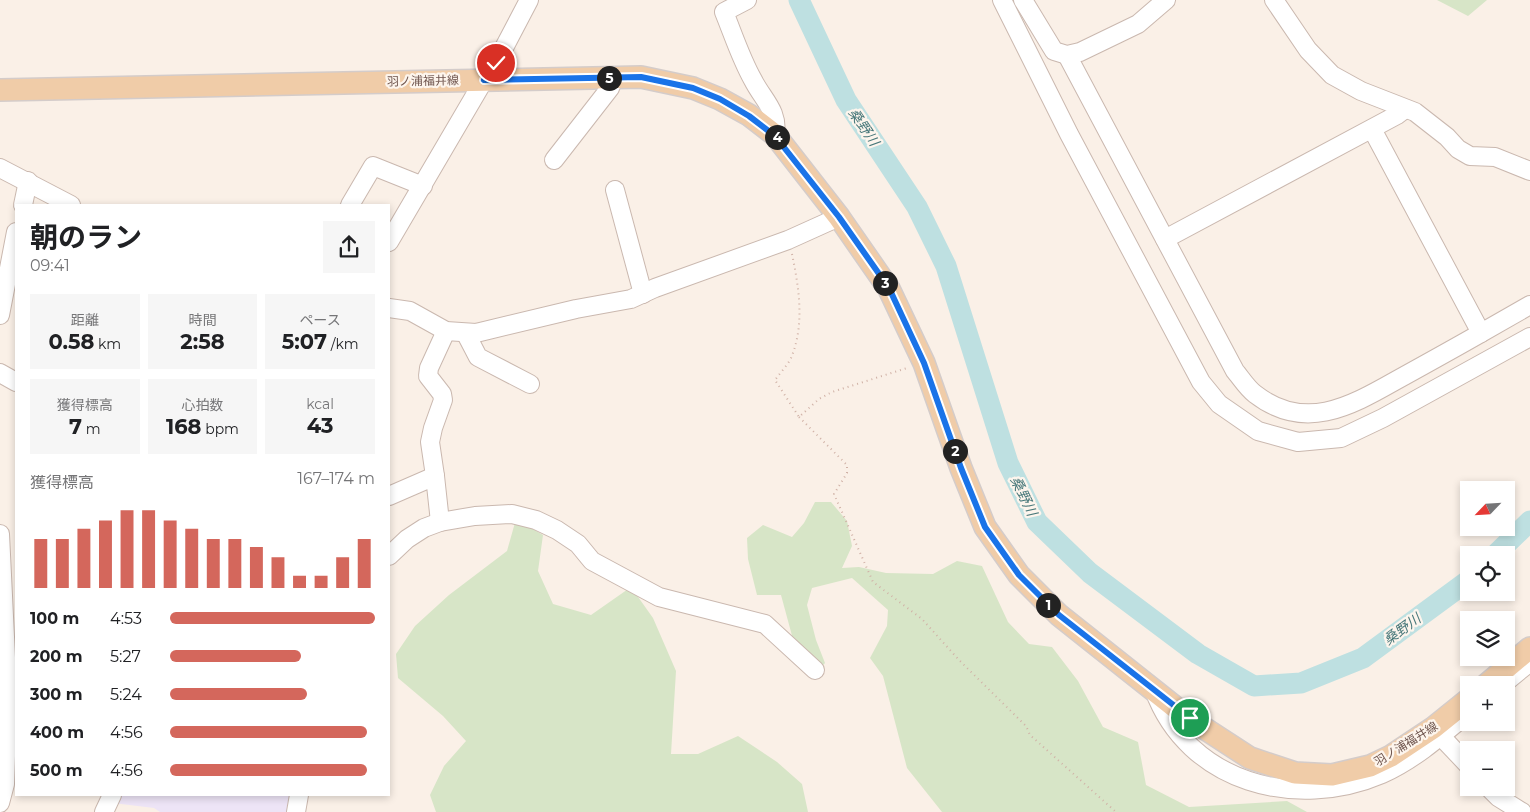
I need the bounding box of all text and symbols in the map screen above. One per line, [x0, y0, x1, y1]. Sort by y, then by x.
pin [475, 42, 517, 84]
icon: check [482, 49, 510, 77]
pin: 5 [596, 66, 622, 90]
text: 5 [605, 69, 614, 87]
street label: 羽ノ浦福井線 [387, 72, 459, 89]
water label: 桑野川 [845, 105, 884, 151]
pin: 4 [764, 124, 790, 150]
text: 4 [773, 128, 782, 146]
text: 朝のラン [30, 220, 142, 254]
button: share [323, 221, 375, 273]
text: 09:41 [30, 256, 70, 275]
pin: 3 [872, 270, 898, 296]
text: 3 [881, 274, 890, 292]
text: 距離 [71, 311, 99, 329]
text: 時間 [188, 311, 216, 329]
text: ペース [300, 311, 341, 329]
text: 0.58 [49, 329, 94, 354]
text: 2:58 [180, 329, 225, 354]
text: 5:07 [282, 329, 327, 354]
text: km [94, 335, 121, 353]
text: /km [327, 335, 359, 353]
text: kcal [306, 395, 334, 413]
text: 獲得標高 [57, 396, 113, 414]
text: 心拍数 [181, 396, 223, 414]
text: 43 [307, 413, 334, 438]
text: 7 [69, 414, 82, 439]
text: 168 [166, 414, 201, 439]
text: m [82, 420, 101, 438]
text: bpm [201, 420, 239, 438]
pin: 2 [942, 438, 968, 464]
text: 2 [951, 442, 960, 460]
text: 167–174 m [297, 469, 375, 488]
text: 獲得標高 [30, 473, 94, 492]
water label: 桑野川 [1007, 473, 1042, 521]
north arrow [1460, 481, 1515, 536]
map controls [1460, 481, 1515, 796]
button: locate [1460, 546, 1515, 601]
pin: 1 [1036, 592, 1060, 618]
text: 1 [1046, 596, 1051, 614]
water label: 桑野川 [1380, 608, 1426, 649]
text: 100 m [30, 609, 79, 628]
text: 4:53 [110, 609, 142, 628]
button: layers [1460, 611, 1515, 666]
text: 200 m [30, 647, 82, 666]
text: 5:27 [110, 647, 141, 666]
button: + [1460, 676, 1515, 731]
text: 300 m [30, 685, 83, 704]
text: 5:24 [110, 685, 142, 704]
pin [1169, 697, 1211, 739]
icon: arrive [1176, 704, 1204, 732]
street label: 羽ノ浦福井線 [1371, 718, 1440, 769]
text: 400 m [30, 723, 84, 742]
text: 4:56 [110, 723, 143, 742]
button: − [1460, 741, 1515, 796]
text: 500 m [30, 761, 83, 780]
text: 4:56 [110, 761, 143, 780]

